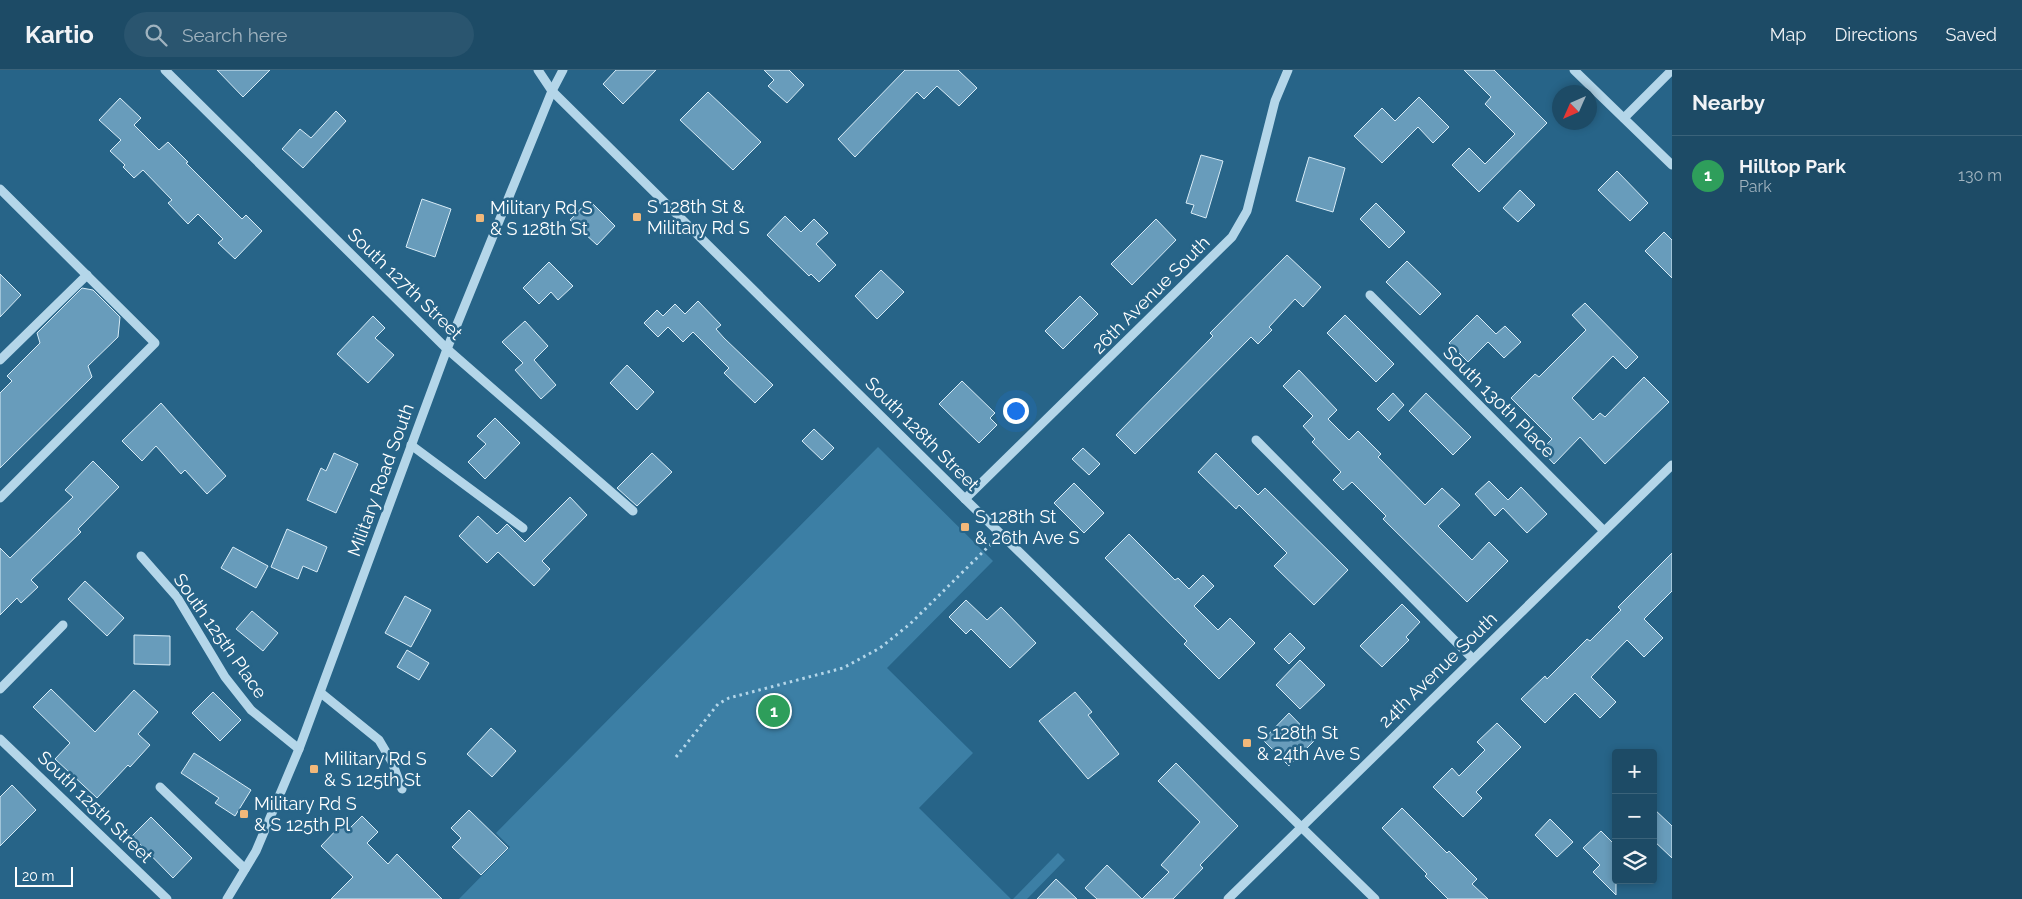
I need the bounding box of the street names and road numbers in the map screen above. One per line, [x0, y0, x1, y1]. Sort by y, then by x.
street label: South 127th Street [344, 224, 467, 344]
street label: 26th Avenue South [1088, 232, 1214, 358]
street label: South 130th Place [1439, 341, 1560, 462]
street label: South 128th Street [861, 372, 984, 495]
street label: Military Road South [343, 401, 418, 559]
street label: South 125th Place [169, 569, 272, 703]
street label: 24th Avenue South [1374, 608, 1501, 732]
street label: South 125th Street [34, 747, 157, 867]

